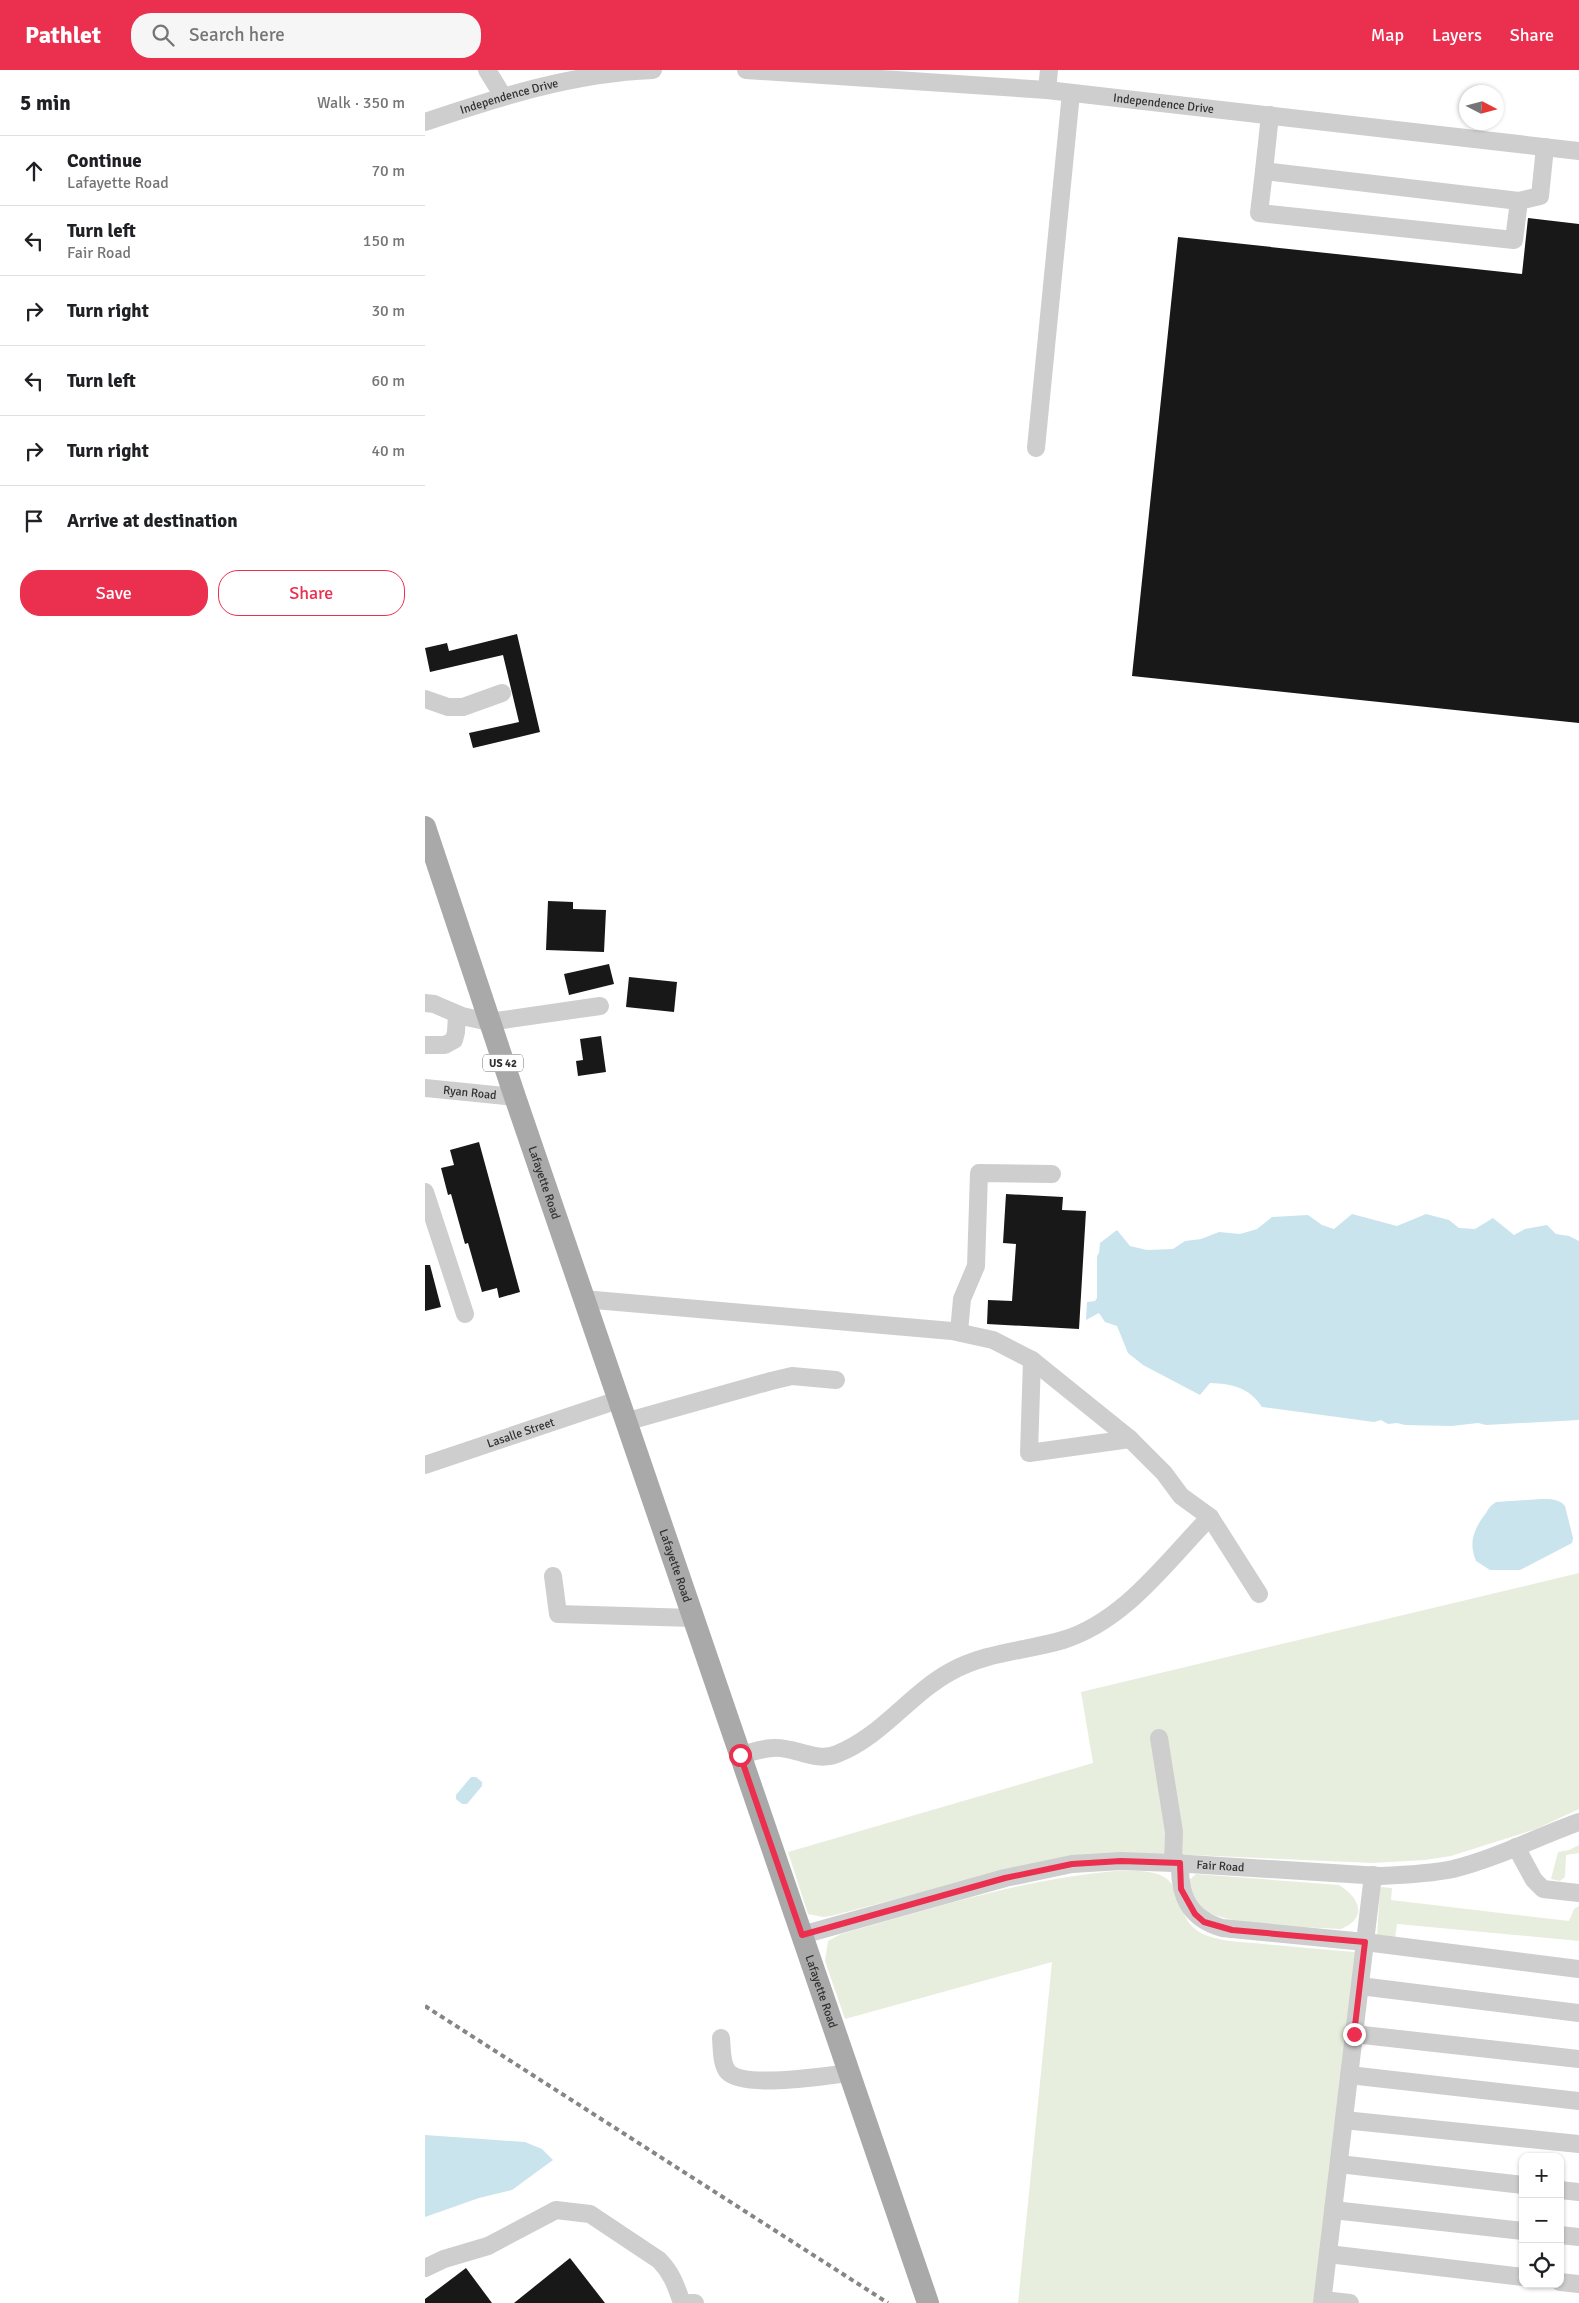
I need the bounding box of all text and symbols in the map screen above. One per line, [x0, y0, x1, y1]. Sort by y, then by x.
search box [131, 13, 481, 58]
text: Pathlet [25, 20, 101, 50]
icon: search [149, 21, 177, 49]
text: Search here [189, 23, 285, 47]
text: Map [1371, 24, 1404, 46]
text: Layers [1432, 24, 1482, 46]
text: Share [1510, 24, 1554, 46]
street label: Independence Drive [458, 75, 560, 117]
north arrow [1459, 85, 1504, 130]
text: 5 min [20, 90, 71, 116]
street label: Independence Drive [1112, 90, 1215, 117]
text: Walk · 350 m [317, 93, 405, 113]
text: Continue [67, 149, 142, 173]
icon: ahead [20, 157, 48, 185]
text: 70 m [371, 161, 405, 181]
text: Lafayette Road [67, 173, 169, 193]
text: Turn left [67, 219, 136, 243]
icon: left [20, 227, 48, 255]
text: 150 m [363, 231, 405, 251]
text: Fair Road [67, 243, 131, 263]
icon: right [20, 297, 48, 325]
text: Turn right [67, 299, 149, 323]
text: 30 m [371, 301, 405, 321]
icon: left [20, 367, 48, 395]
text: Turn left [67, 369, 136, 393]
text: 60 m [371, 371, 405, 391]
icon: right [20, 437, 48, 465]
text: Turn right [67, 439, 149, 463]
text: 40 m [371, 441, 405, 461]
icon: arrive [20, 507, 48, 535]
text: Arrive at destination [67, 509, 238, 533]
button: Save [20, 570, 208, 616]
button: Share [218, 570, 405, 616]
road number: US 42 [483, 1054, 523, 1071]
street label: Ryan Road [442, 1082, 497, 1103]
street label: Lafayette Road [525, 1144, 564, 1221]
street label: Lasalle Street [485, 1414, 556, 1451]
street label: Lafayette Road [656, 1527, 695, 1604]
route start [729, 1744, 752, 1767]
street label: Fair Road [1196, 1857, 1245, 1875]
street label: Lafayette Road [802, 1953, 841, 2030]
route end [1343, 2023, 1366, 2046]
map controls [1519, 2153, 1564, 2288]
button: + [1519, 2153, 1564, 2198]
button: − [1519, 2198, 1564, 2243]
button: locate [1519, 2243, 1564, 2288]

